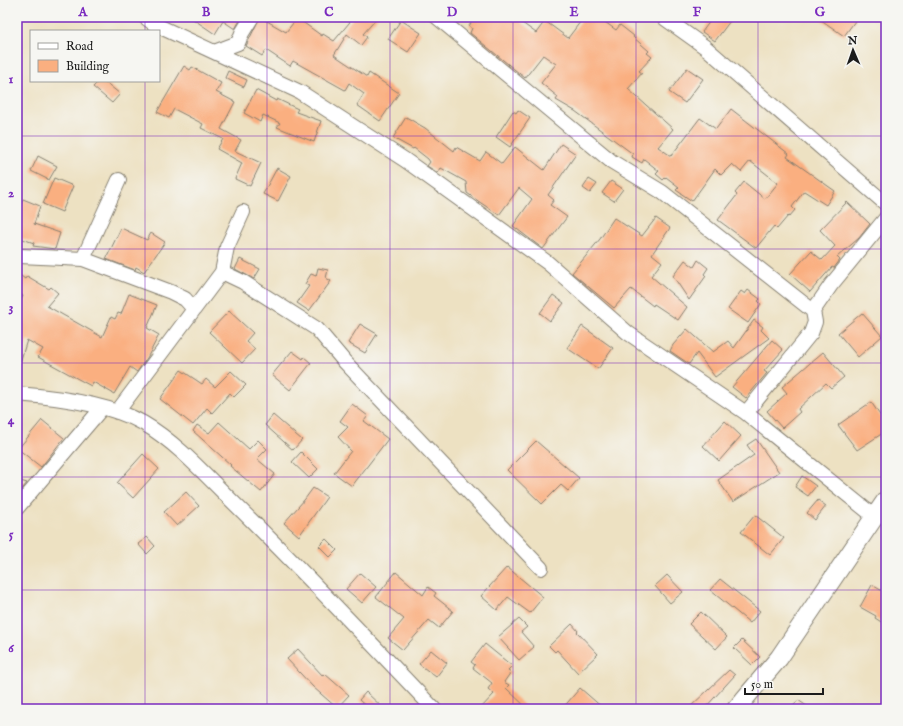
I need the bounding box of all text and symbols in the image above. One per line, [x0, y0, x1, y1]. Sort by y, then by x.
text: A [78, 4, 89, 21]
text: B [202, 4, 211, 21]
text: C [324, 4, 334, 21]
text: D [447, 4, 458, 21]
text: E [569, 4, 579, 21]
text: F [693, 4, 702, 21]
text: G [815, 4, 826, 21]
legend [30, 30, 160, 82]
north arrow [833, 30, 873, 70]
text: N [847, 34, 858, 48]
text: Road [66, 39, 94, 54]
text: Building [66, 59, 110, 74]
text: 1 [9, 71, 14, 88]
text: 2 [8, 185, 14, 202]
text: 3 [9, 299, 14, 316]
text: 4 [8, 412, 15, 429]
text: 5 [9, 526, 14, 543]
text: 6 [8, 640, 14, 657]
scale bar [745, 670, 823, 696]
text: 50 m [751, 677, 773, 692]

